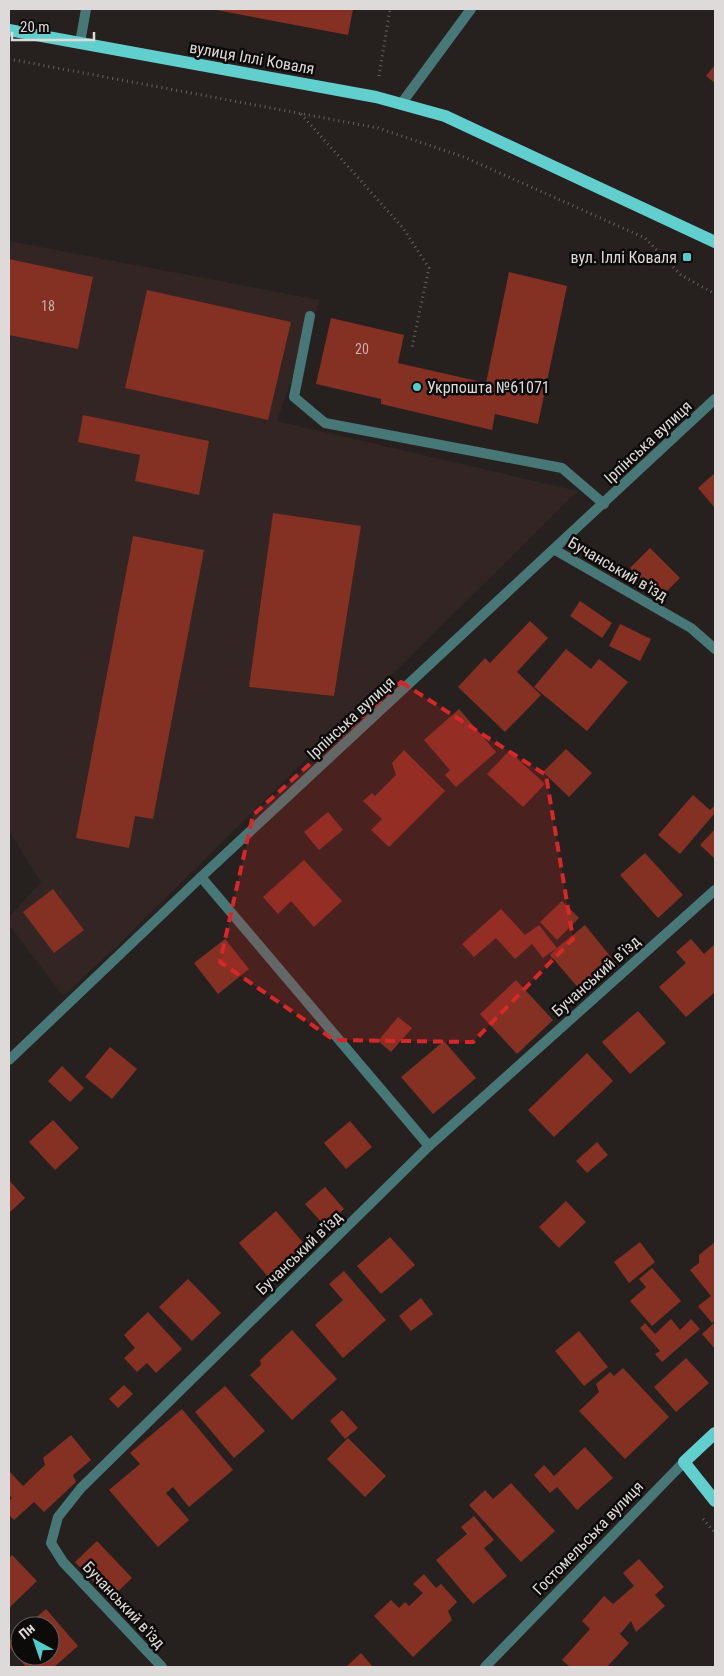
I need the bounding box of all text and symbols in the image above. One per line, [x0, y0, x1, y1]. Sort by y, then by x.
scale bar [12, 10, 95, 42]
text: 20 m [20, 18, 50, 36]
street label: вулиця Іллі Коваля [188, 38, 316, 78]
place label: вул. Іллі Коваля [570, 248, 677, 267]
marker: вул. Іллі Коваля [681, 251, 693, 263]
house number: 18 [41, 298, 55, 314]
house number: 20 [355, 341, 369, 357]
place label: Укрпошта №61071 [427, 378, 550, 397]
marker: Укрпошта №61071 [411, 381, 423, 393]
street label: Ірпінська вулиця [600, 397, 696, 487]
street label: Бучанський в'їзд [565, 533, 672, 605]
street label: Ірпінська вулиця [303, 673, 399, 763]
street label: Бучанський в'їзд [548, 931, 644, 1020]
street label: Бучанський в'їзд [252, 1207, 346, 1299]
street label: Гостомельська вулиця [529, 1477, 647, 1599]
street label: Бучанський в'їзд [79, 1558, 169, 1653]
north arrow [10, 1616, 60, 1666]
text: Пн [16, 1620, 38, 1642]

